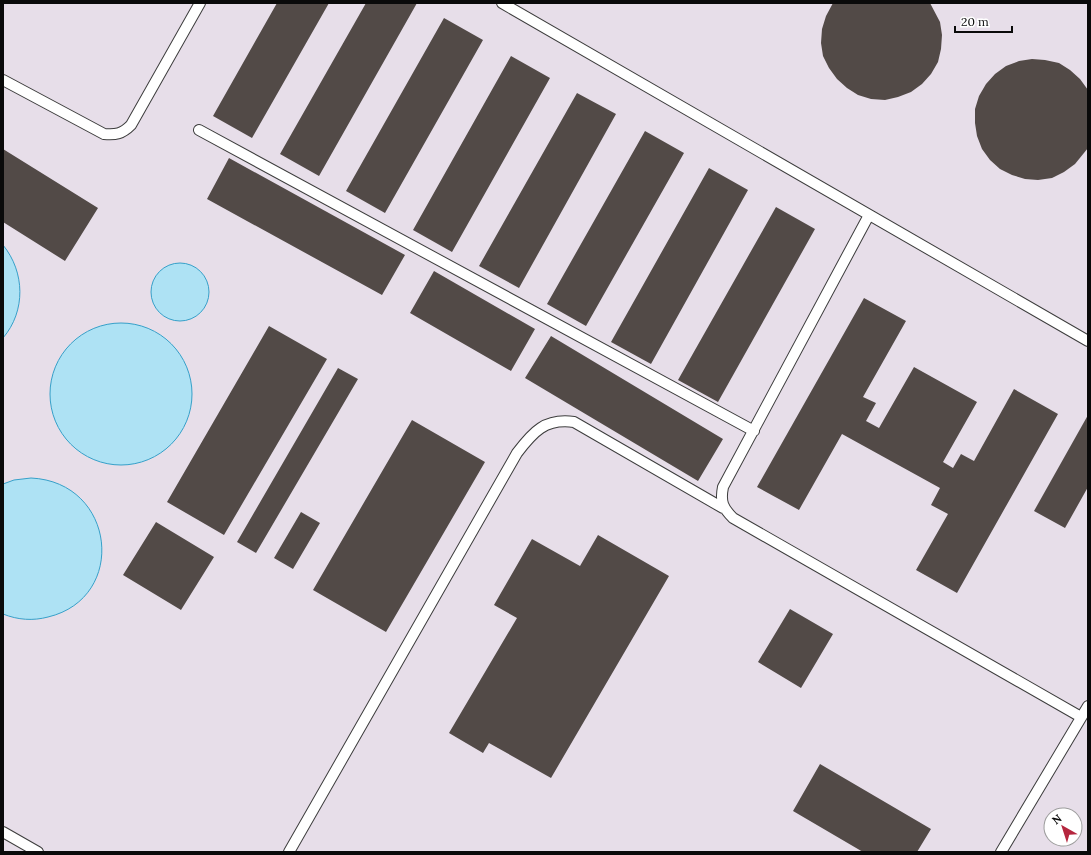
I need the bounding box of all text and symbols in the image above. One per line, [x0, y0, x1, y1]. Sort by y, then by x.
scale bar [955, 8, 1012, 34]
text: 20 m [961, 14, 989, 29]
north arrow [1043, 807, 1083, 847]
text: N [1049, 811, 1065, 827]

